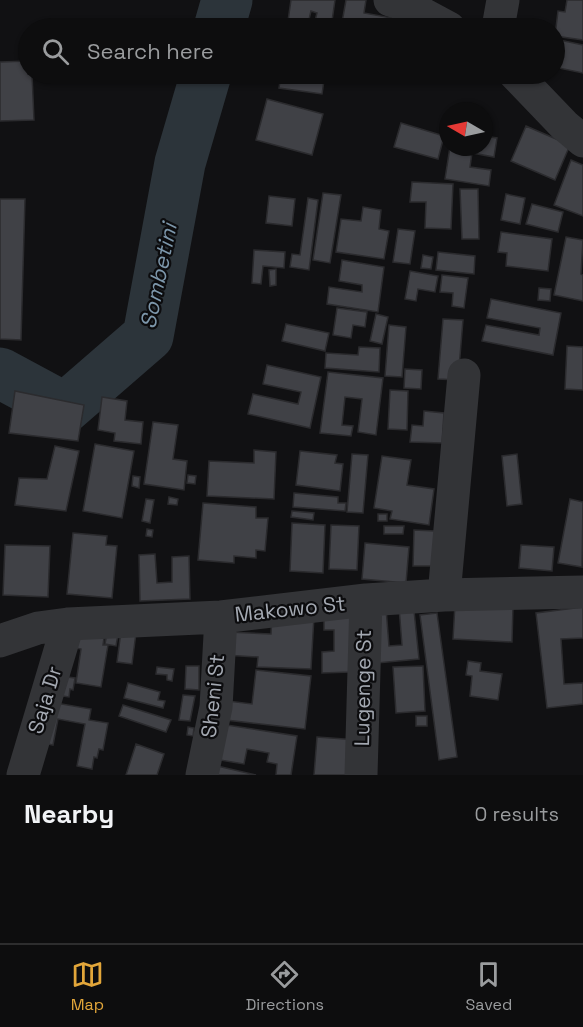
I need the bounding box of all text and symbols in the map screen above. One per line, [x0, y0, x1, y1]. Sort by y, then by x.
search box [18, 18, 565, 84]
icon: search [39, 35, 72, 68]
text: Search here [87, 37, 214, 65]
north arrow [439, 102, 493, 156]
water label: Sombetini [133, 218, 183, 331]
street label: Makowo St [233, 589, 347, 628]
street label: Lugenge St [348, 629, 377, 747]
street label: Sheni St [195, 653, 230, 739]
street label: Saja Dr [21, 663, 68, 737]
text: Nearby [24, 797, 114, 831]
text: 0 results [475, 801, 559, 827]
tab: Map [71, 958, 104, 1015]
tab: Directions [246, 958, 324, 1015]
tab: Saved [466, 958, 512, 1015]

